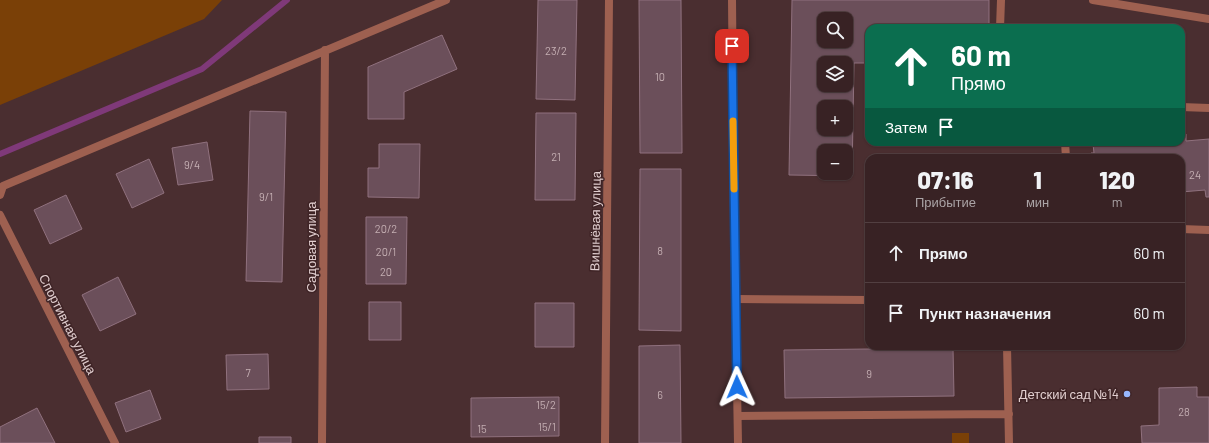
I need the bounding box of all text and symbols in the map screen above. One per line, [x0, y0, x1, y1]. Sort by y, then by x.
map controls [817, 12, 853, 180]
button: search [817, 12, 853, 48]
pin [715, 29, 749, 63]
icon: arrive [721, 35, 743, 57]
text: 60 m [951, 38, 1011, 72]
icon: ahead [885, 40, 937, 92]
house number: 23/2 [545, 44, 567, 57]
button: layers [817, 56, 853, 92]
house number: 10 [655, 70, 665, 83]
text: Прямо [951, 72, 1006, 94]
button: + [817, 100, 853, 136]
icon: arrive [935, 116, 957, 138]
text: Затем [885, 118, 927, 136]
button: − [817, 144, 853, 180]
house number: 21 [551, 150, 561, 163]
house number: 9/4 [184, 158, 200, 171]
text: 07:16 [917, 165, 974, 194]
text: 1 [1033, 165, 1042, 194]
text: 120 [1099, 165, 1135, 194]
house number: 24 [1189, 168, 1201, 181]
street label: Вишнёвая улица [586, 170, 604, 271]
house number: 9/1 [259, 190, 273, 203]
text: Прибытие [915, 194, 976, 210]
text: мин [1026, 194, 1049, 210]
text: m [1112, 194, 1123, 210]
street label: Садовая улица [303, 201, 319, 292]
house number: 20/2 [375, 222, 397, 235]
icon: ahead [885, 242, 907, 264]
house number: 8 [657, 244, 663, 257]
text: Прямо [919, 244, 968, 262]
text: 60 m [1133, 244, 1165, 262]
house number: 20/1 [376, 245, 396, 258]
house number: 20 [380, 265, 392, 278]
street label: Спортивная улица [36, 271, 101, 378]
icon: arrive [885, 302, 907, 324]
text: Пункт назначения [919, 304, 1051, 322]
text: 60 m [1133, 304, 1165, 322]
house number: 7 [245, 366, 251, 379]
position arrow [716, 366, 758, 408]
house number: 9 [866, 367, 872, 380]
place label: Детский сад №14 [1019, 386, 1119, 402]
house number: 6 [657, 388, 663, 401]
marker: Детский сад №14 [1122, 389, 1132, 399]
house number: 15/2 [536, 398, 556, 411]
house number: 28 [1178, 405, 1190, 418]
house number: 15/1 [538, 420, 556, 433]
house number: 15 [477, 422, 487, 435]

